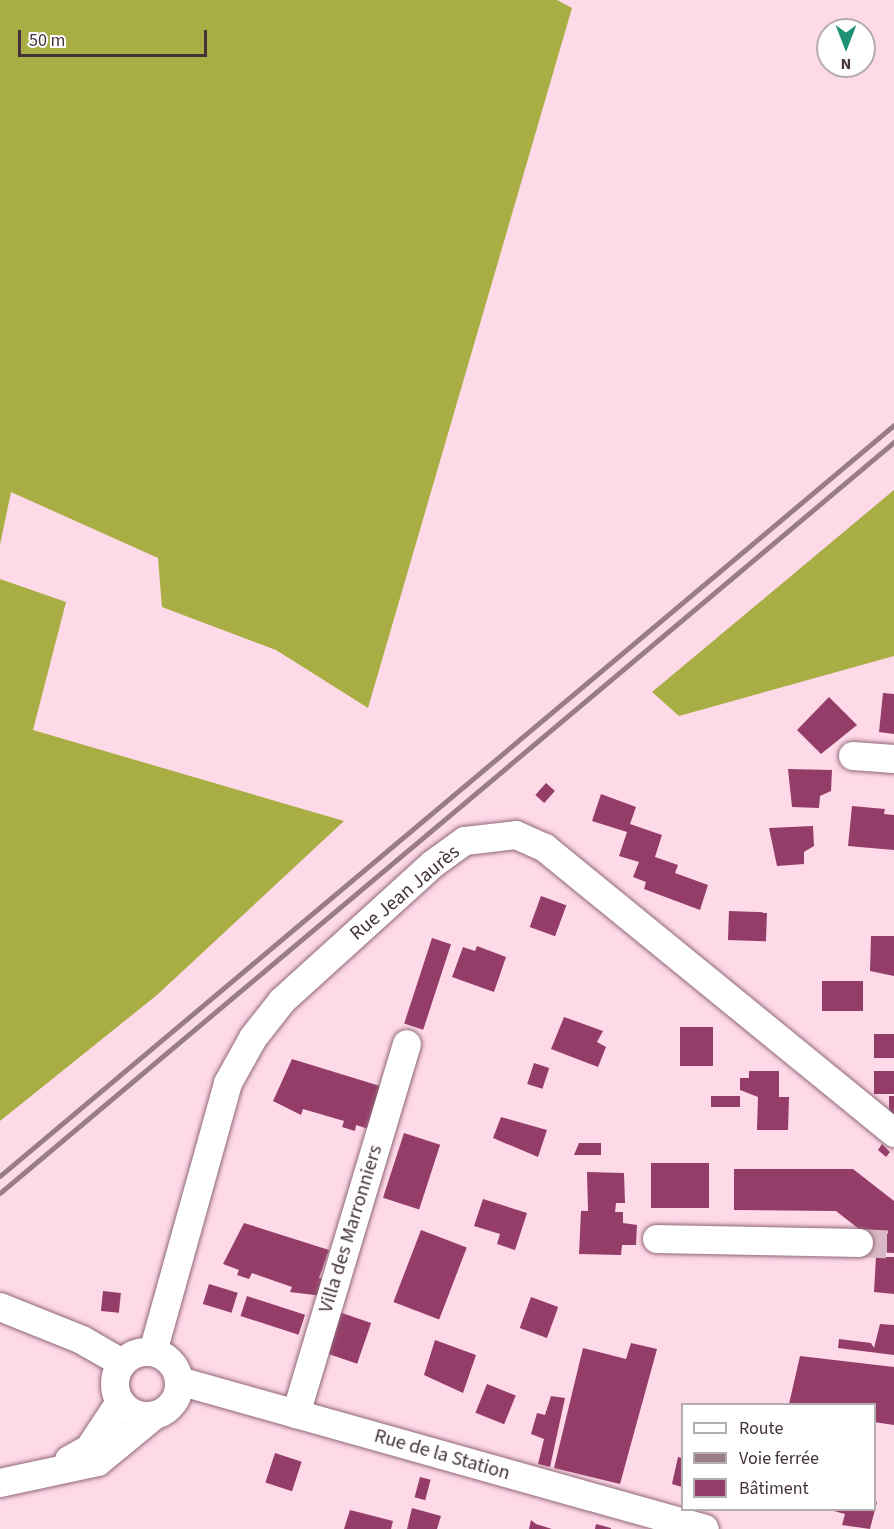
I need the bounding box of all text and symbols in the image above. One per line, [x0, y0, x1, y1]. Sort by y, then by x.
scale bar [21, 18, 210, 56]
north arrow [816, 18, 876, 78]
text: 50 m [29, 28, 65, 53]
text: N [841, 53, 851, 75]
street label: Rue Jean Jaurès [345, 840, 465, 946]
street label: Villa des Marronniers [314, 1142, 388, 1316]
legend [681, 1403, 876, 1511]
text: Route [739, 1416, 783, 1441]
street label: Rue de la Station [371, 1424, 513, 1486]
text: Voie ferrée [739, 1446, 819, 1471]
text: Bâtiment [739, 1476, 809, 1501]

